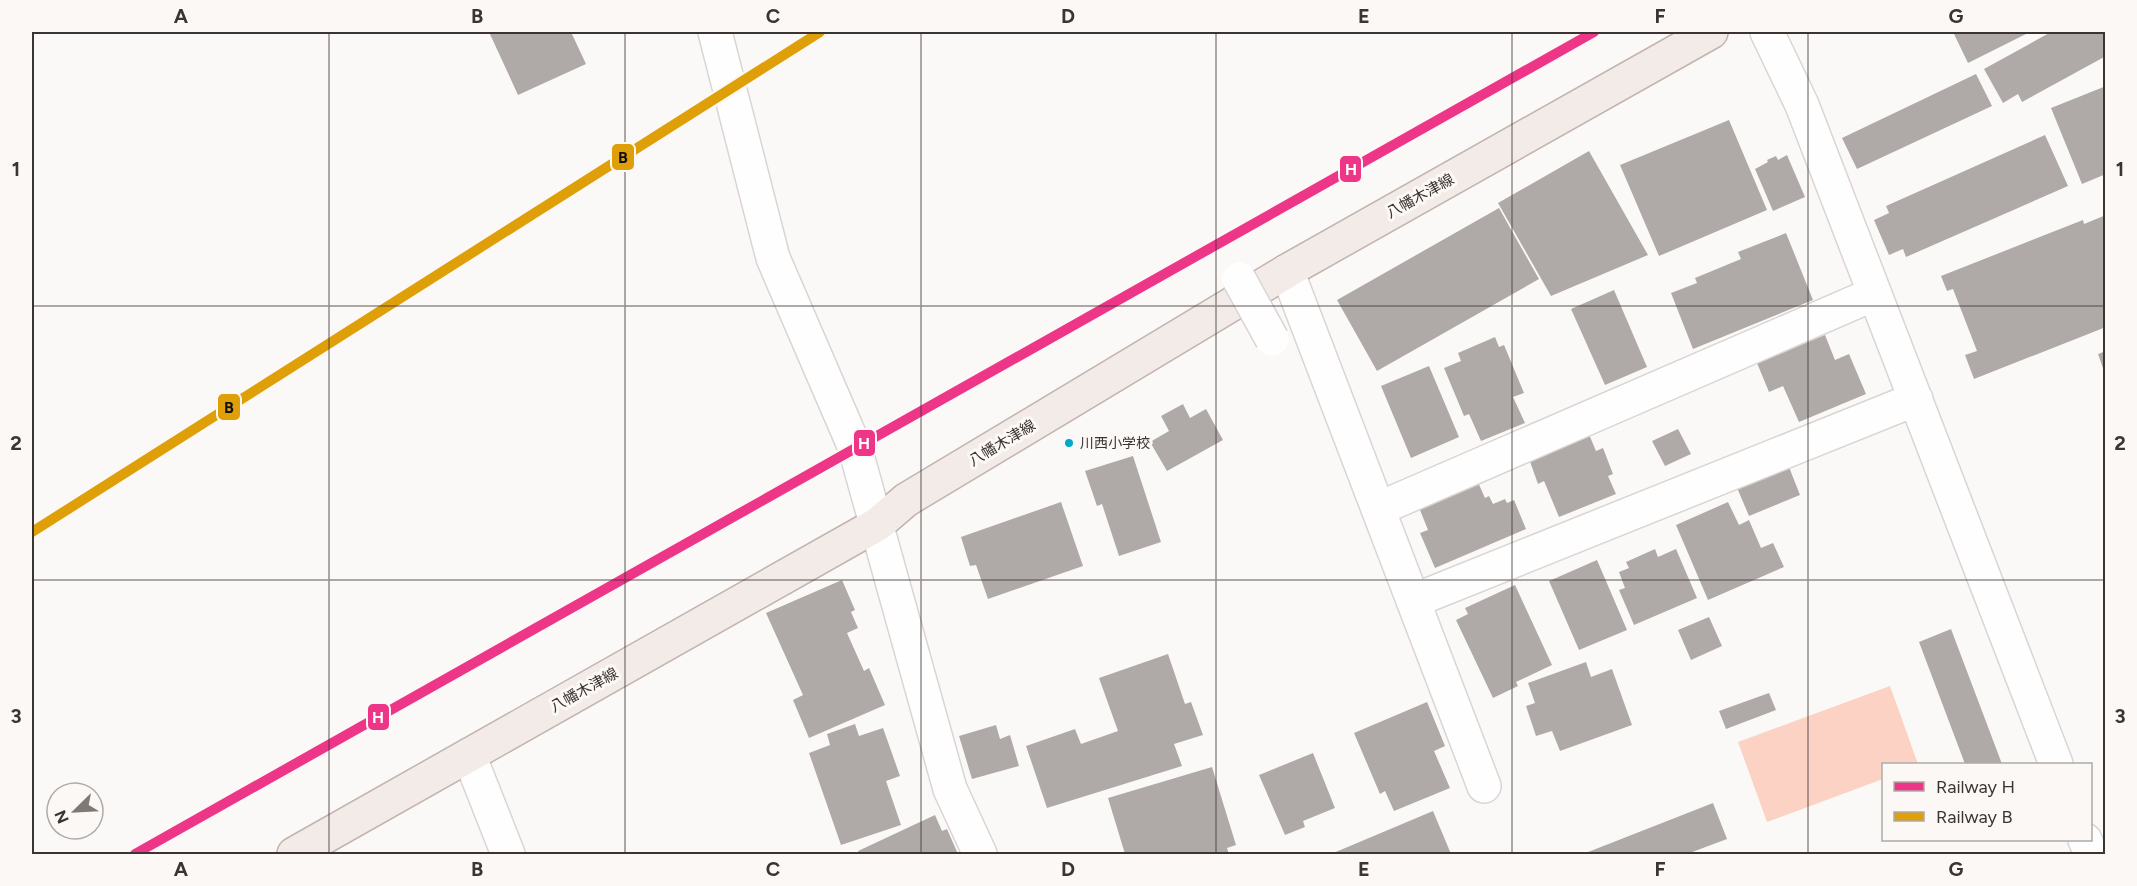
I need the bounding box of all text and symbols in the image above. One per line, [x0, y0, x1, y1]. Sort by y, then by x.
text: A [174, 4, 189, 28]
text: B [471, 4, 483, 28]
text: C [766, 4, 780, 28]
text: D [1061, 4, 1075, 28]
text: E [1358, 4, 1370, 28]
text: F [1654, 4, 1666, 28]
text: G [1949, 4, 1964, 28]
line badge: B [611, 143, 635, 171]
text: B [618, 148, 628, 167]
line badge: H [1339, 155, 1362, 183]
text: 1 [12, 157, 20, 181]
text: 1 [2116, 157, 2124, 181]
text: H [1345, 160, 1357, 179]
street label: 八幡木津線 [1383, 170, 1457, 222]
line badge: B [217, 393, 241, 421]
text: B [224, 398, 234, 417]
street label: 八幡木津線 [965, 416, 1039, 470]
line badge: H [853, 429, 876, 457]
text: 2 [10, 431, 22, 455]
text: 2 [2114, 431, 2126, 455]
text: H [858, 434, 870, 453]
place label: 川西小学校 [1080, 435, 1150, 452]
marker: 川西小学校 [1063, 437, 1075, 449]
street label: 八幡木津線 [547, 664, 621, 716]
line badge: H [367, 703, 390, 731]
text: 3 [10, 704, 22, 728]
text: 3 [2114, 704, 2126, 728]
text: H [372, 708, 384, 727]
legend [1882, 763, 2092, 841]
text: Railway H [1936, 776, 2015, 798]
north arrow [45, 781, 105, 841]
text: Railway B [1936, 806, 2012, 828]
text: N [51, 807, 73, 826]
text: A [174, 857, 189, 881]
text: B [471, 857, 483, 881]
text: C [766, 857, 780, 881]
text: D [1061, 857, 1075, 881]
text: E [1358, 857, 1370, 881]
text: F [1654, 857, 1666, 881]
text: G [1949, 857, 1964, 881]

